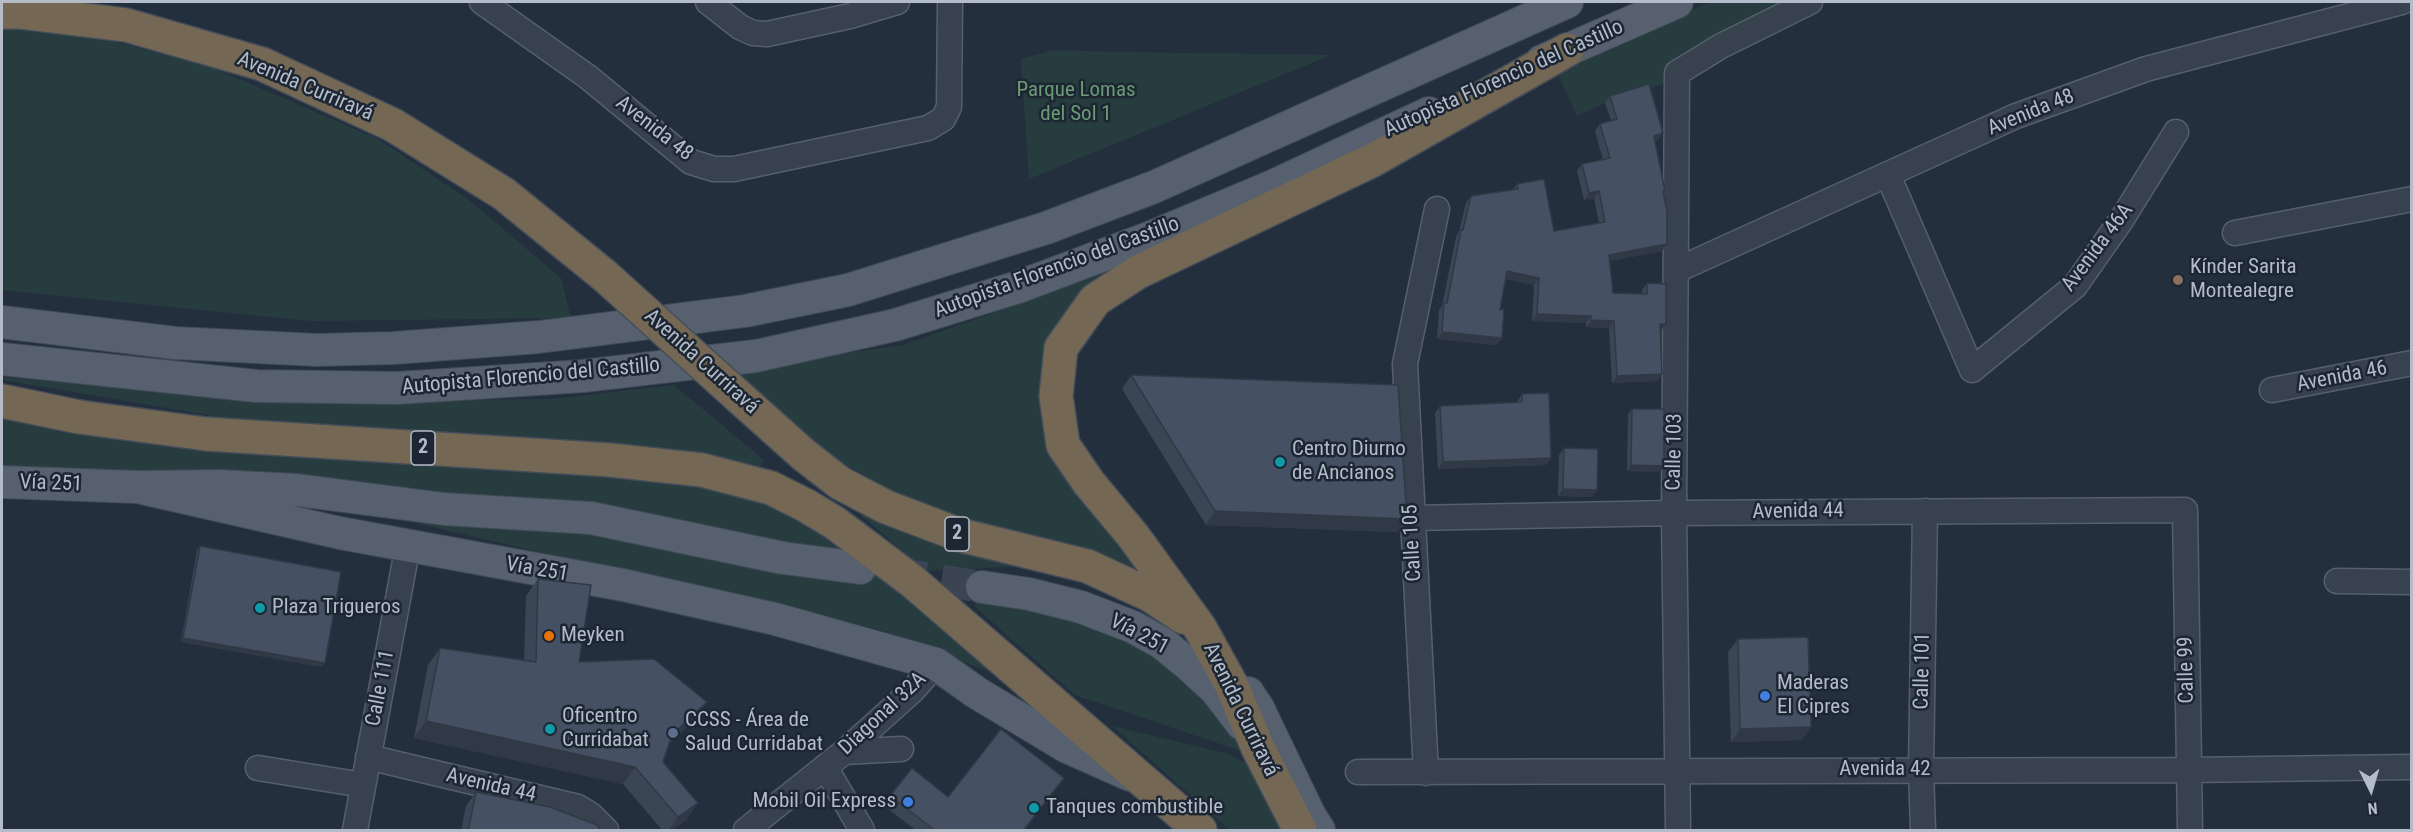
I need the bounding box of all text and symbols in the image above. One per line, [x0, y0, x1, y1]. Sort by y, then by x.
street label: Autopista Florencio del Castillo [1381, 15, 1627, 143]
street label: Avenida Curriravá [233, 47, 377, 127]
park label: Parque Lomas del Sol 1 [1016, 78, 1136, 128]
street label: Avenida 48 [1984, 84, 2078, 142]
street label: Avenida 48 [610, 91, 698, 167]
street label: Avenida 46A [2057, 199, 2139, 297]
street label: Autopista Florencio del Castillo [931, 212, 1183, 324]
place label: Kínder Sarita Montealegre [2190, 255, 2296, 305]
marker: Kínder Sarita Montealegre [2171, 273, 2185, 287]
street label: Avenida Curriravá [639, 304, 763, 420]
street label: Autopista Florencio del Castillo [401, 353, 661, 401]
street label: Avenida 46 [2295, 356, 2389, 398]
street label: Calle 103 [1662, 413, 1688, 491]
road number: 2 [411, 431, 435, 465]
place label: Centro Diurno de Ancianos [1292, 437, 1406, 487]
marker: Centro Diurno de Ancianos [1273, 455, 1287, 469]
street label: Vía 251 [19, 470, 83, 498]
street label: Avenida 44 [1752, 499, 1844, 525]
street label: Calle 105 [1398, 504, 1428, 582]
road number: 2 [945, 517, 969, 551]
street label: Vía 251 [504, 552, 570, 588]
place label: Plaza Trigueros [272, 595, 401, 621]
marker: Plaza Trigueros [253, 601, 267, 615]
street label: Vía 251 [1105, 609, 1173, 661]
place label: Meyken [561, 623, 625, 649]
marker: Meyken [542, 629, 556, 643]
street label: Calle 101 [1910, 632, 1936, 710]
street label: Calle 99 [2174, 636, 2200, 704]
street label: Avenida Curriravá [1197, 639, 1283, 781]
street label: Calle 111 [361, 648, 401, 728]
street label: Diagonal 32A [834, 667, 932, 761]
place label: Maderas El Cipres [1777, 671, 1850, 721]
marker: Maderas El Cipres [1758, 689, 1772, 703]
place label: Oficentro Curridabat [562, 704, 649, 754]
place label: CCSS - Área de Salud Curridabat [685, 708, 823, 758]
marker: Oficentro Curridabat [543, 722, 557, 736]
marker: CCSS - Área de Salud Curridabat [666, 726, 680, 740]
street label: Avenida 42 [1839, 757, 1931, 783]
north arrow [2341, 760, 2401, 820]
street label: Avenida 44 [444, 763, 538, 809]
place label: Mobil Oil Express [752, 789, 896, 815]
marker: Mobil Oil Express [901, 795, 915, 809]
place label: Tanques combustible [1046, 795, 1223, 821]
text: N [2367, 799, 2378, 818]
marker: Tanques combustible [1027, 801, 1041, 815]

